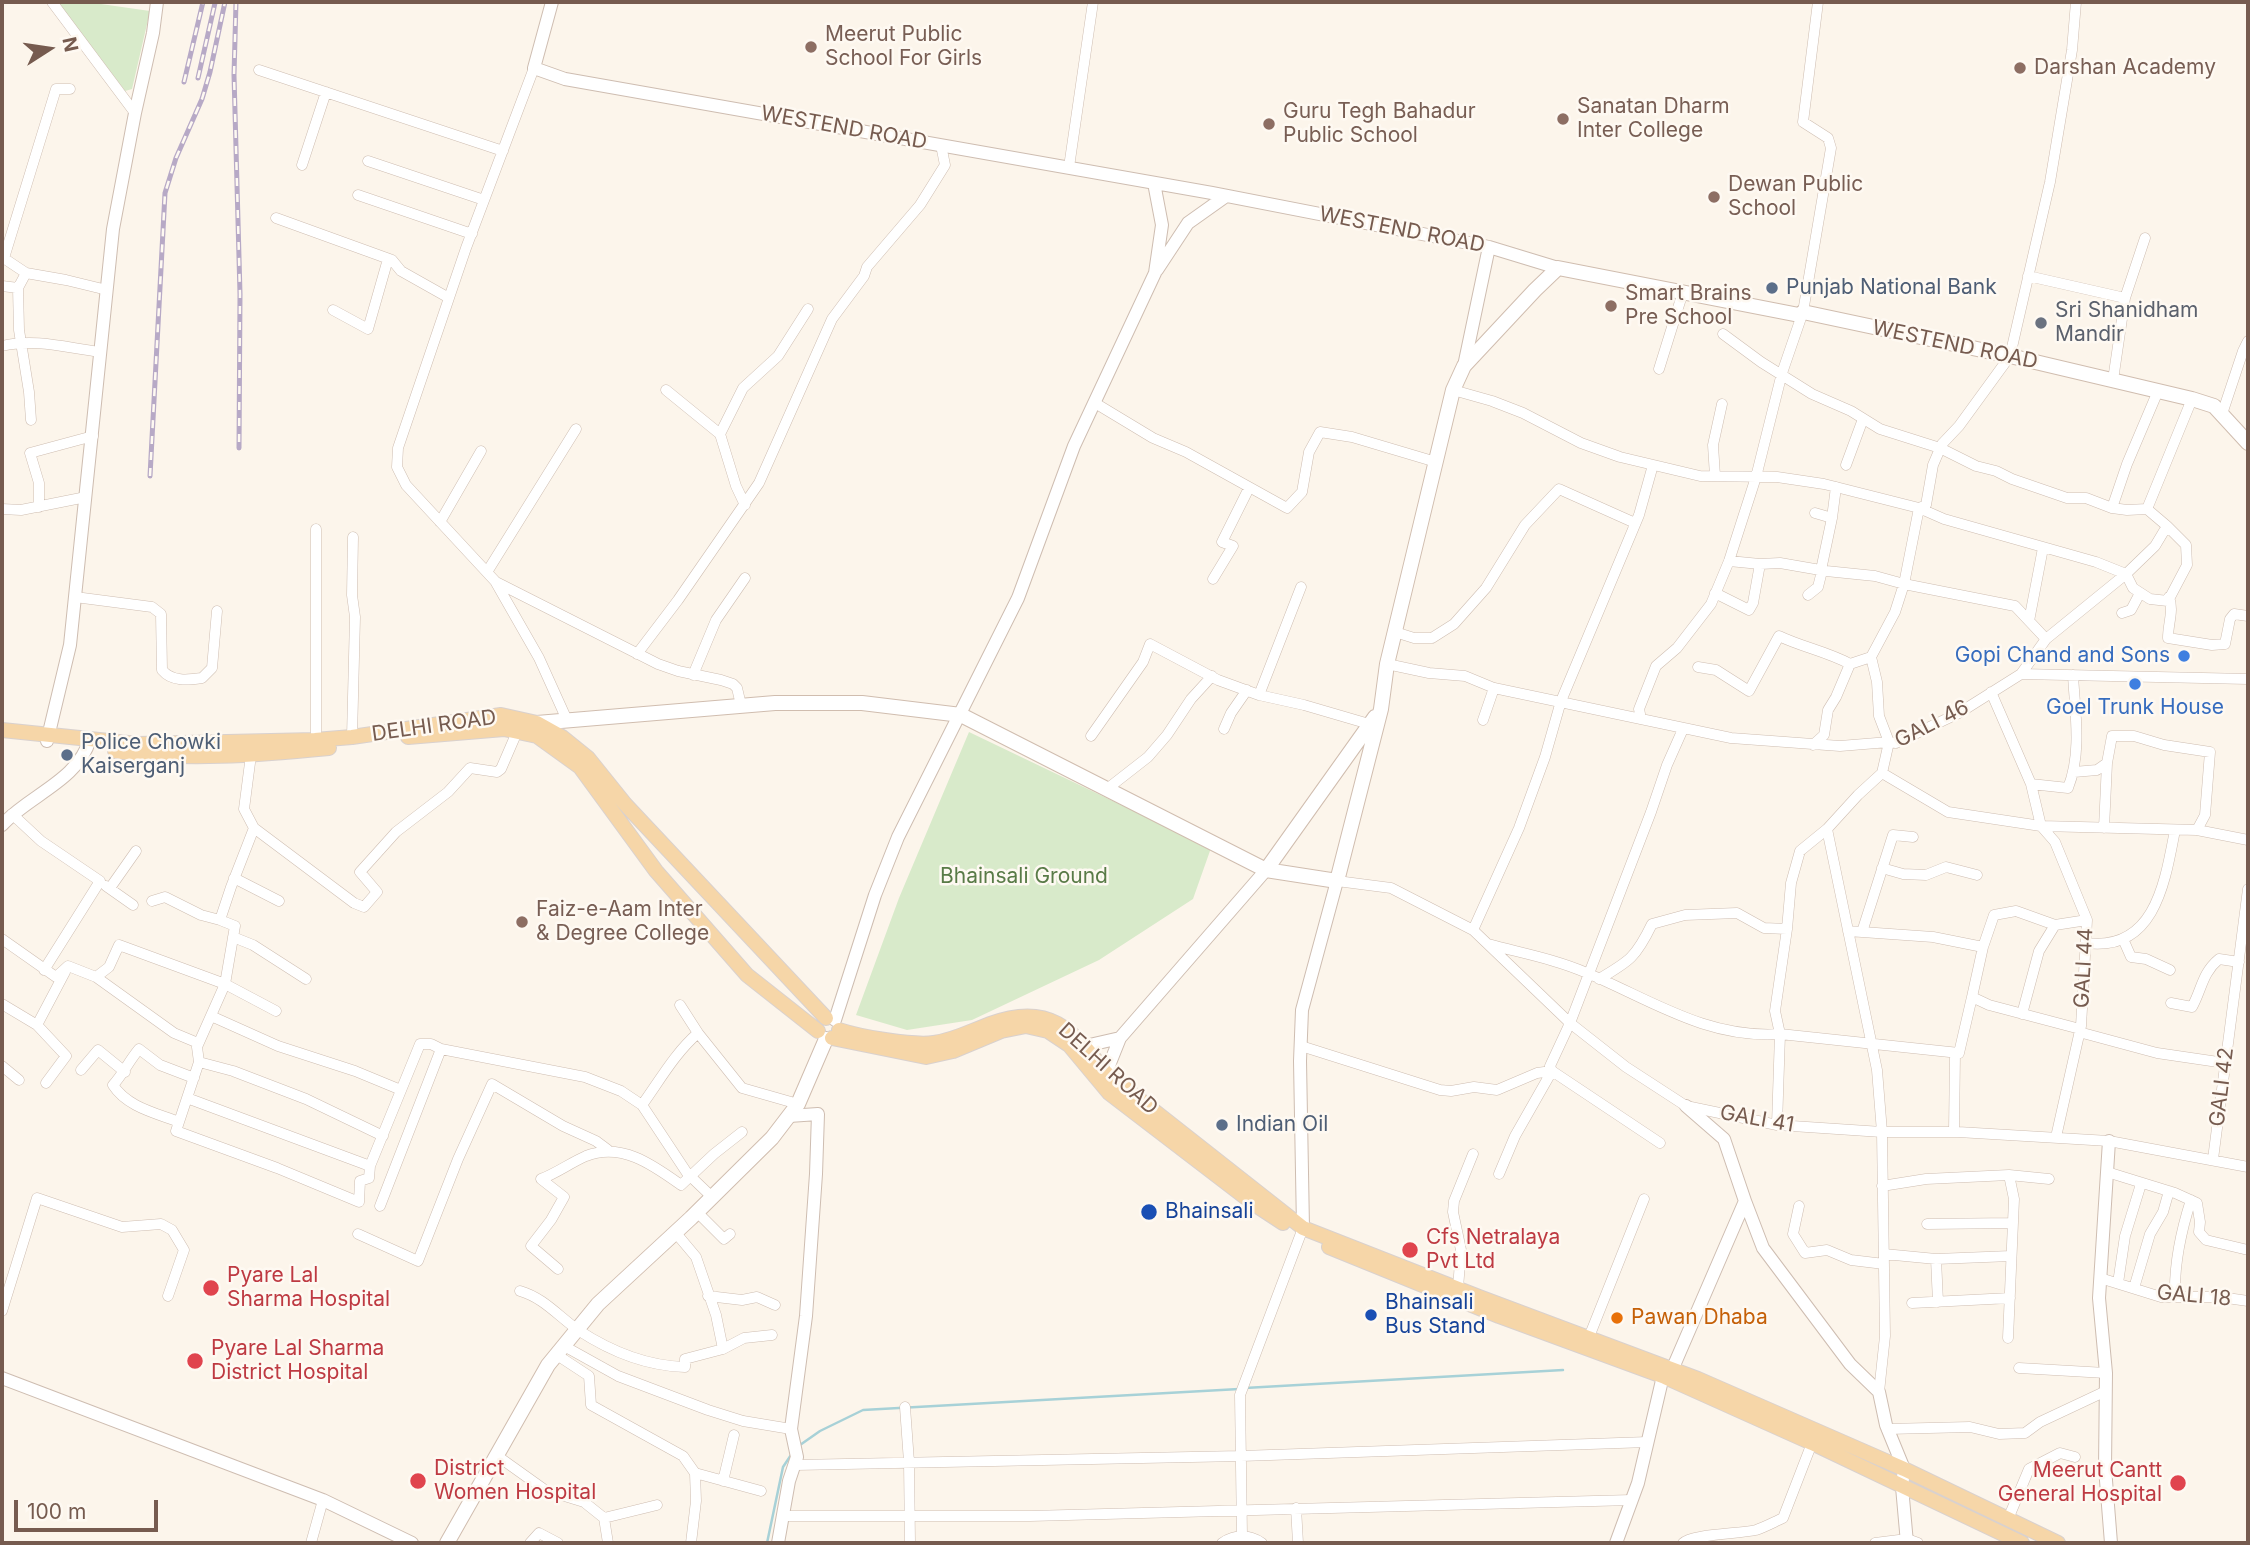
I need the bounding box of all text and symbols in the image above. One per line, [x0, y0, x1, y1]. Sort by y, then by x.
north arrow [14, 14, 84, 84]
place label: Meerut Public School For Girls [825, 22, 982, 72]
text: N [57, 35, 83, 54]
marker: Meerut Public School For Girls [803, 39, 819, 55]
place label: Darshan Academy [2034, 55, 2216, 81]
marker: Darshan Academy [2012, 60, 2028, 76]
place label: Sanatan Dharm Inter College [1577, 94, 1730, 144]
place label: Guru Tegh Bahadur Public School [1283, 99, 1476, 149]
street label: WESTEND ROAD [759, 101, 929, 155]
marker: Sanatan Dharm Inter College [1555, 111, 1571, 127]
marker: Guru Tegh Bahadur Public School [1261, 116, 1277, 132]
place label: Dewan Public School [1728, 172, 1863, 222]
marker: Dewan Public School [1706, 189, 1722, 205]
street label: WESTEND ROAD [1317, 202, 1487, 258]
place label: Punjab National Bank [1786, 275, 1997, 301]
marker: Punjab National Bank [1764, 280, 1780, 296]
place label: Smart Brains Pre School [1625, 281, 1752, 331]
marker: Smart Brains Pre School [1603, 298, 1619, 314]
place label: Sri Shanidham Mandir [2055, 298, 2198, 348]
street label: WESTEND ROAD [1870, 315, 2040, 375]
marker: Sri Shanidham Mandir [2033, 315, 2049, 331]
place label: Gopi Chand and Sons [1955, 643, 2170, 669]
marker: Gopi Chand and Sons [2176, 648, 2192, 664]
marker: Goel Trunk House [2127, 676, 2143, 692]
street label: GALI 46 [1891, 695, 1973, 753]
place label: Goel Trunk House [2046, 695, 2224, 721]
street label: DELHI ROAD [370, 705, 498, 747]
place label: Police Chowki Kaiserganj [81, 730, 221, 780]
marker: Police Chowki Kaiserganj [59, 747, 75, 763]
park label: Bhainsali Ground [940, 864, 1108, 890]
place label: Faiz-e-Aam Inter & Degree College [536, 897, 709, 947]
marker: Faiz-e-Aam Inter & Degree College [514, 914, 530, 930]
street label: GALI 44 [2069, 927, 2099, 1009]
street label: DELHI ROAD [1053, 1018, 1163, 1120]
street label: GALI 42 [2205, 1046, 2239, 1128]
street label: GALI 41 [1718, 1100, 1796, 1138]
place label: Indian Oil [1236, 1112, 1328, 1138]
marker: Indian Oil [1214, 1117, 1230, 1133]
place label: Bhainsali [1165, 1199, 1253, 1225]
marker: Bhainsali [1139, 1202, 1159, 1222]
place label: Cfs Netralaya Pvt Ltd [1426, 1225, 1560, 1275]
marker: Cfs Netralaya Pvt Ltd [1400, 1240, 1420, 1260]
place label: Pyare Lal Sharma Hospital [227, 1263, 390, 1313]
marker: Pyare Lal Sharma Hospital [201, 1278, 221, 1298]
street label: GALI 18 [2156, 1280, 2232, 1312]
place label: Bhainsali Bus Stand [1385, 1290, 1486, 1340]
place label: Pawan Dhaba [1631, 1305, 1768, 1331]
marker: Bhainsali Bus Stand [1363, 1307, 1379, 1323]
marker: Pawan Dhaba [1609, 1310, 1625, 1326]
place label: Pyare Lal Sharma District Hospital [211, 1336, 384, 1386]
marker: Pyare Lal Sharma District Hospital [185, 1351, 205, 1371]
place label: District Women Hospital [434, 1456, 596, 1506]
place label: Meerut Cantt General Hospital [1998, 1458, 2162, 1508]
marker: District Women Hospital [408, 1471, 428, 1491]
marker: Meerut Cantt General Hospital [2168, 1473, 2188, 1493]
scale bar [18, 1486, 161, 1530]
text: 100 m [27, 1499, 86, 1524]

